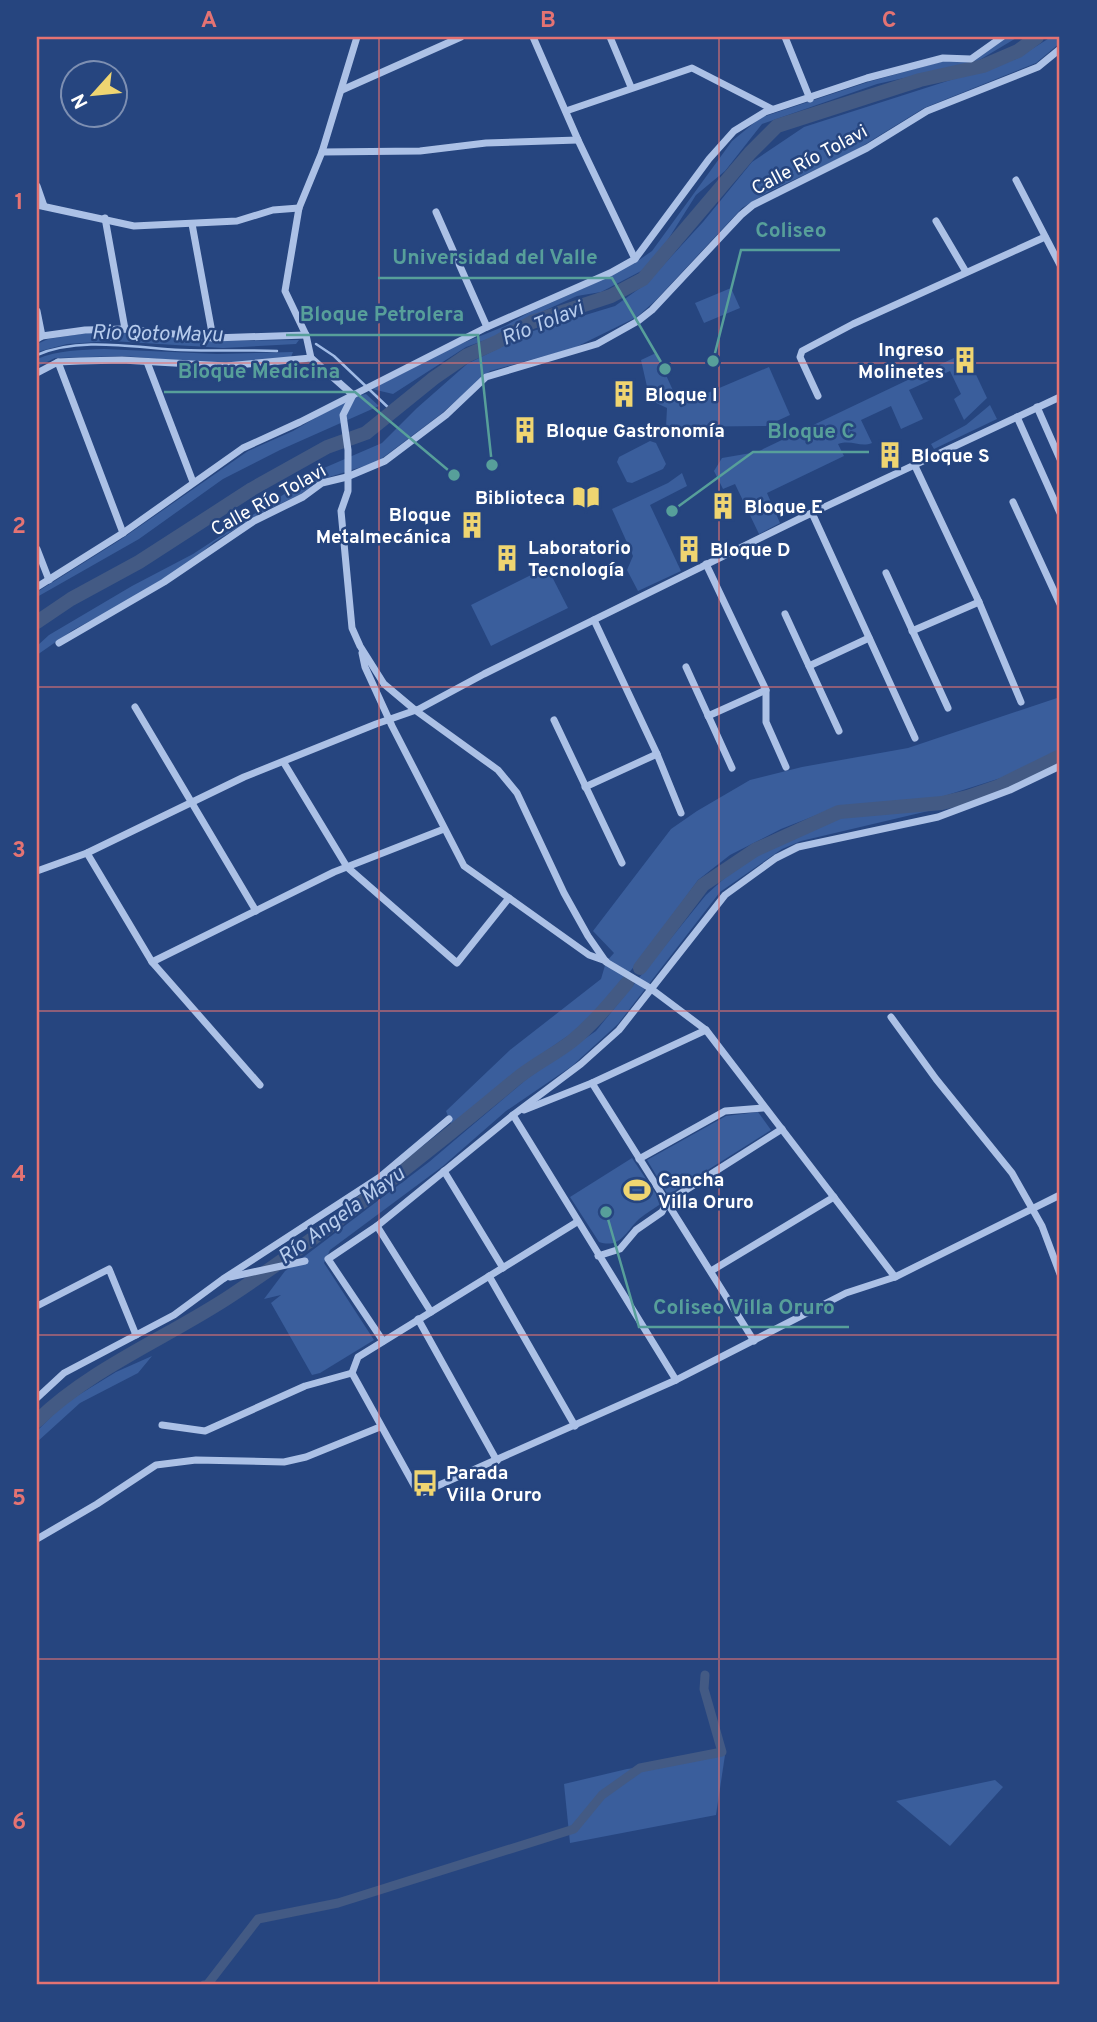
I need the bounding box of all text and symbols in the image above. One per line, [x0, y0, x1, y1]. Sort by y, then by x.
text: A [201, 7, 217, 36]
text: B [540, 7, 556, 36]
text: C [882, 7, 896, 36]
north arrow [60, 60, 130, 130]
text: N [67, 89, 94, 112]
street label: Calle Río Tolavi [748, 120, 872, 201]
text: 1 [14, 189, 24, 218]
callout: Coliseo [741, 208, 840, 250]
text: Coliseo [755, 218, 827, 245]
callout: Universidad del Valle [378, 236, 612, 278]
text: Universidad del Valle [392, 245, 598, 272]
callout: Bloque Petrolera [286, 293, 478, 335]
water label: Río Tolavi [498, 295, 589, 353]
text: Bloque Petrolera [300, 302, 464, 329]
water label: Rio Qoto Mayu [91, 320, 223, 349]
place label: Ingreso Molinetes [858, 339, 944, 385]
building icon: Ingreso Molinetes [950, 345, 980, 375]
callout: Bloque Medicina [164, 350, 355, 392]
text: Bloque Medicina [178, 359, 340, 386]
building icon: Bloque I [609, 379, 639, 409]
place label: Bloque I [645, 384, 718, 408]
callout: Bloque C [753, 410, 869, 452]
building icon: Bloque Gastronomía [510, 415, 540, 445]
text: Bloque C [767, 419, 855, 446]
place label: Bloque Gastronomía [546, 420, 725, 444]
building icon: Bloque S [875, 440, 905, 470]
place label: Bloque S [911, 445, 990, 469]
street label: Calle Río Tolavi [207, 459, 331, 542]
library icon: Biblioteca [571, 482, 601, 512]
place label: Biblioteca [475, 487, 565, 511]
building icon: Bloque E [708, 491, 738, 521]
place label: Bloque E [744, 496, 823, 520]
place label: Bloque Metalmecánica [316, 504, 451, 550]
building icon: Bloque Metalmecánica [457, 510, 487, 540]
text: 2 [12, 513, 26, 542]
building icon: Bloque D [674, 534, 704, 564]
place label: Laboratorio Tecnología [528, 537, 631, 583]
place label: Bloque D [710, 539, 790, 563]
building icon: Laboratorio Tecnología [492, 543, 522, 573]
text: 3 [12, 837, 26, 866]
text: 4 [12, 1161, 26, 1190]
water label: Río Angela Mayu [273, 1161, 411, 1271]
place label: Cancha Villa Oruro [658, 1169, 754, 1215]
sports icon: Cancha Villa Oruro [622, 1175, 652, 1205]
callout: Coliseo Villa Oruro [639, 1285, 849, 1327]
text: Coliseo Villa Oruro [653, 1295, 835, 1322]
place label: Parada Villa Oruro [446, 1462, 542, 1508]
bus stop icon: Parada Villa Oruro [410, 1468, 440, 1498]
text: 5 [12, 1485, 26, 1514]
text: 6 [12, 1809, 26, 1838]

